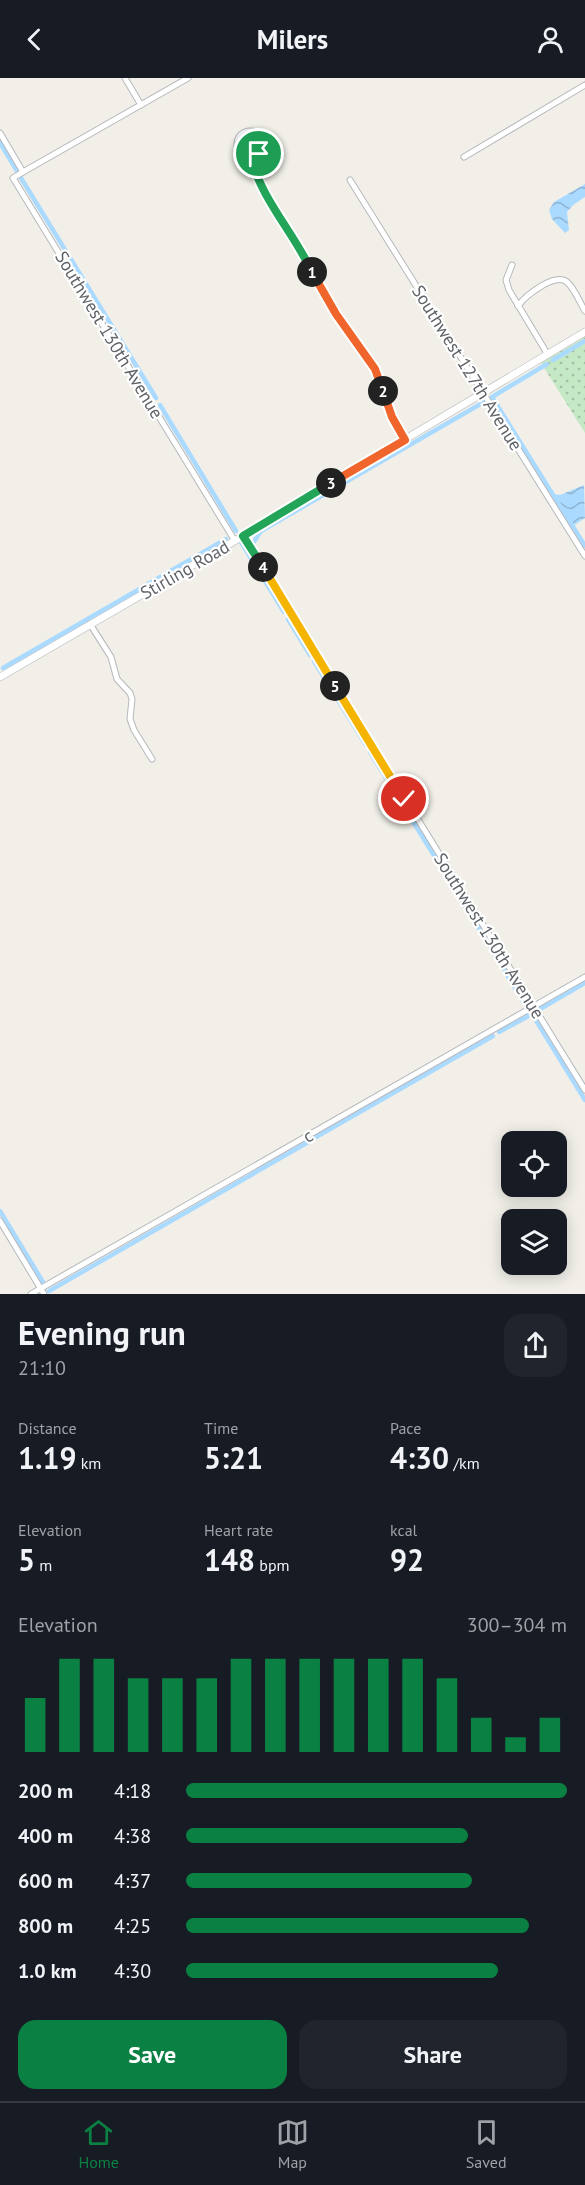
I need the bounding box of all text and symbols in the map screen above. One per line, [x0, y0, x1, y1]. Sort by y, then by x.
text: Milers [257, 22, 328, 56]
icon: back [18, 23, 51, 56]
icon: person [534, 23, 567, 56]
pin [233, 128, 284, 179]
icon: arrive [242, 137, 275, 170]
street label: Southwest 130th Avenue [50, 247, 169, 423]
pin: 1 [297, 257, 327, 287]
text: 1 [307, 262, 317, 282]
street label: Southwest 127th Avenue [407, 281, 528, 455]
pin: 2 [368, 376, 398, 406]
text: 2 [378, 381, 388, 401]
pin: 3 [316, 468, 346, 498]
text: 3 [326, 473, 336, 493]
street label: Stirling Road [136, 535, 233, 604]
pin: 4 [248, 552, 278, 582]
text: 4 [258, 557, 268, 577]
pin: 5 [320, 671, 350, 701]
text: 5 [330, 676, 340, 696]
pin [378, 773, 429, 824]
icon: check [387, 782, 420, 815]
street label: Southwest 130th Avenue [429, 849, 550, 1023]
street label: c [298, 1124, 317, 1148]
map controls [501, 1131, 567, 1275]
button: locate [501, 1131, 567, 1197]
button: layers [501, 1209, 567, 1275]
text: Evening run [18, 1311, 186, 1354]
button: share [504, 1314, 567, 1377]
text: 21:10 [18, 1355, 66, 1381]
text: Distance [18, 1418, 77, 1438]
text: Time [204, 1418, 238, 1438]
text: Pace [390, 1418, 421, 1438]
text: 1.19 [18, 1438, 76, 1477]
text: 5:21 [204, 1438, 263, 1477]
text: 4:30 [390, 1438, 449, 1477]
text: km [76, 1453, 101, 1473]
text: /km [449, 1453, 480, 1473]
text: Elevation [18, 1520, 82, 1540]
text: Heart rate [204, 1520, 273, 1540]
text: kcal [390, 1520, 417, 1540]
text: 5 [18, 1540, 35, 1579]
text: 148 [204, 1540, 255, 1579]
text: 92 [390, 1540, 424, 1579]
text: m [35, 1555, 52, 1575]
text: bpm [255, 1555, 290, 1575]
text: Elevation [18, 1612, 98, 1638]
text: 300–304 m [467, 1612, 567, 1638]
text: 200 m [18, 1778, 73, 1804]
text: 4:18 [114, 1778, 151, 1804]
text: 400 m [18, 1823, 73, 1849]
text: 4:38 [114, 1823, 151, 1849]
text: 600 m [18, 1868, 73, 1894]
text: 4:37 [114, 1868, 151, 1894]
text: 800 m [18, 1913, 73, 1939]
text: 4:25 [114, 1913, 151, 1939]
text: 1.0 km [18, 1958, 77, 1984]
text: 4:30 [114, 1958, 151, 1984]
button: Save [18, 2020, 287, 2089]
button: Share [299, 2020, 567, 2089]
tab: Home [78, 2116, 119, 2172]
tab: Map [276, 2116, 309, 2172]
tab: Saved [466, 2116, 507, 2172]

